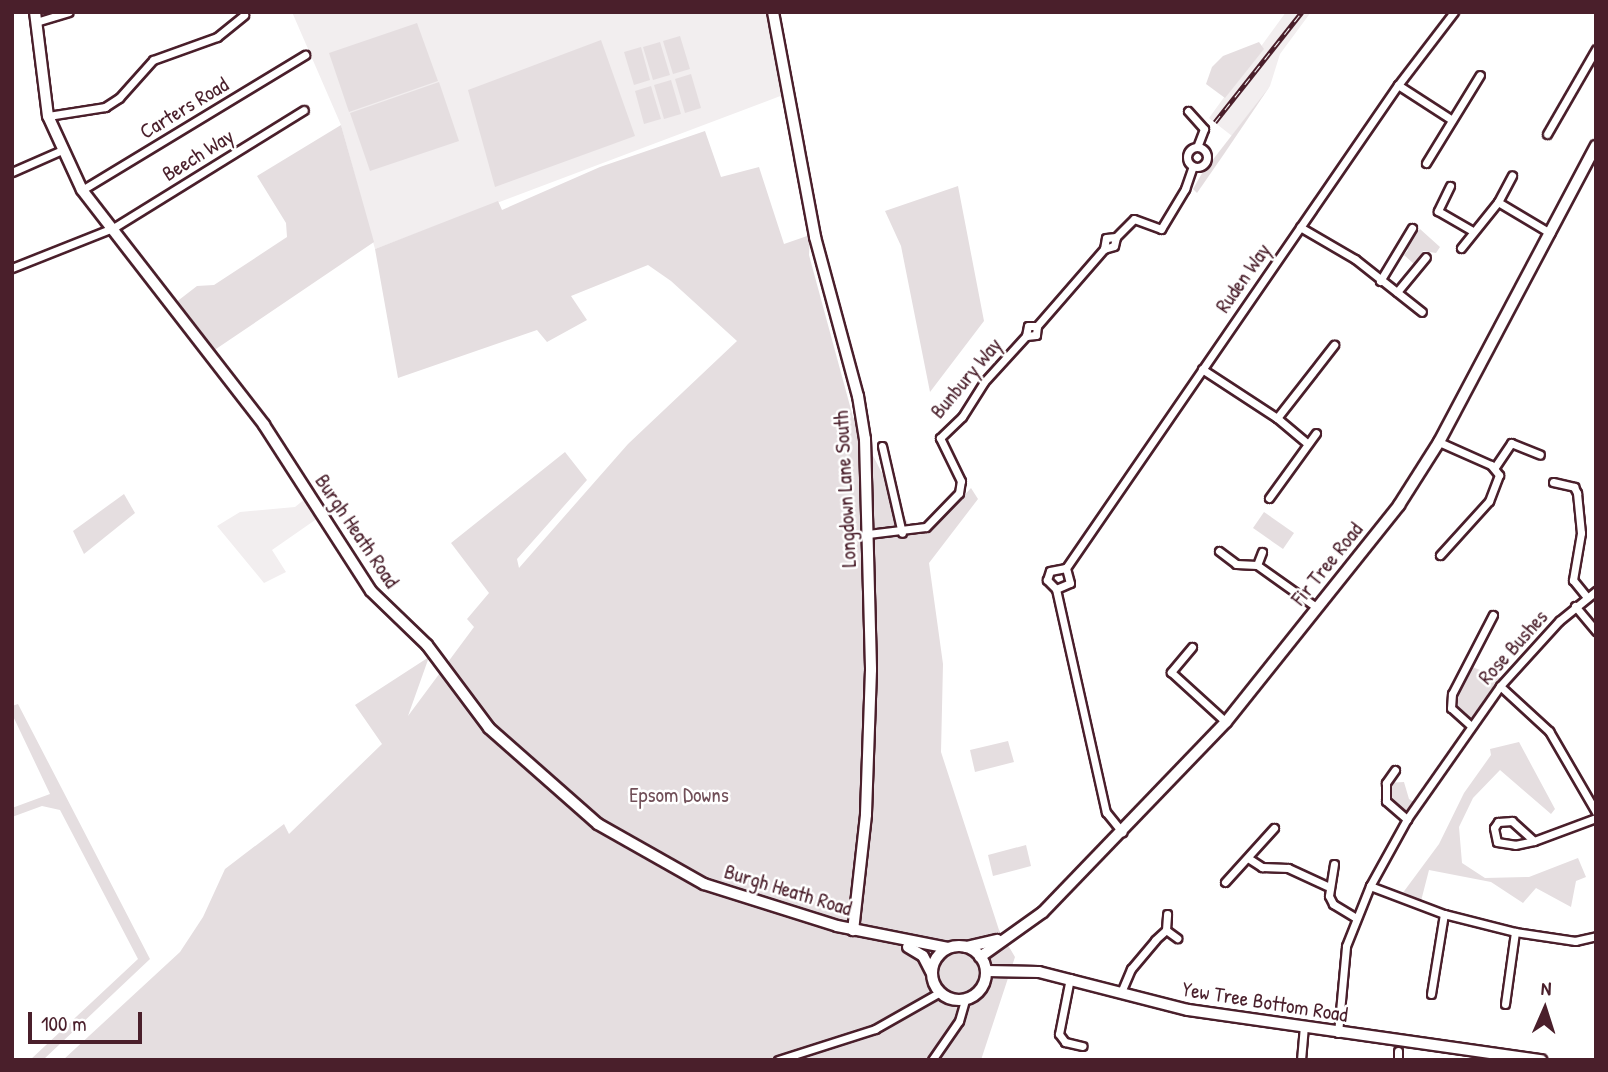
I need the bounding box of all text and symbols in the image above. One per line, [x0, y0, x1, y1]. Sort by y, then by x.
street label: Carters Road [135, 72, 233, 144]
street label: Beech Way [158, 123, 238, 187]
street label: Ruden Way [1210, 238, 1276, 318]
street label: Bunbury Way [925, 333, 1007, 423]
street label: Longdown Lane South [828, 410, 862, 568]
street label: Burgh Heath Road [310, 469, 404, 593]
street label: Fir Tree Road [1286, 517, 1368, 611]
street label: Rose Bushes [1473, 605, 1553, 689]
park label: Epsom Downs [629, 782, 729, 808]
street label: Burgh Heath Road [721, 859, 855, 921]
north arrow [1510, 974, 1580, 1044]
text: N [1540, 975, 1552, 1001]
street label: Yew Tree Bottom Road [1180, 976, 1350, 1028]
scale bar [32, 998, 145, 1042]
text: 100 m [41, 1009, 87, 1038]

